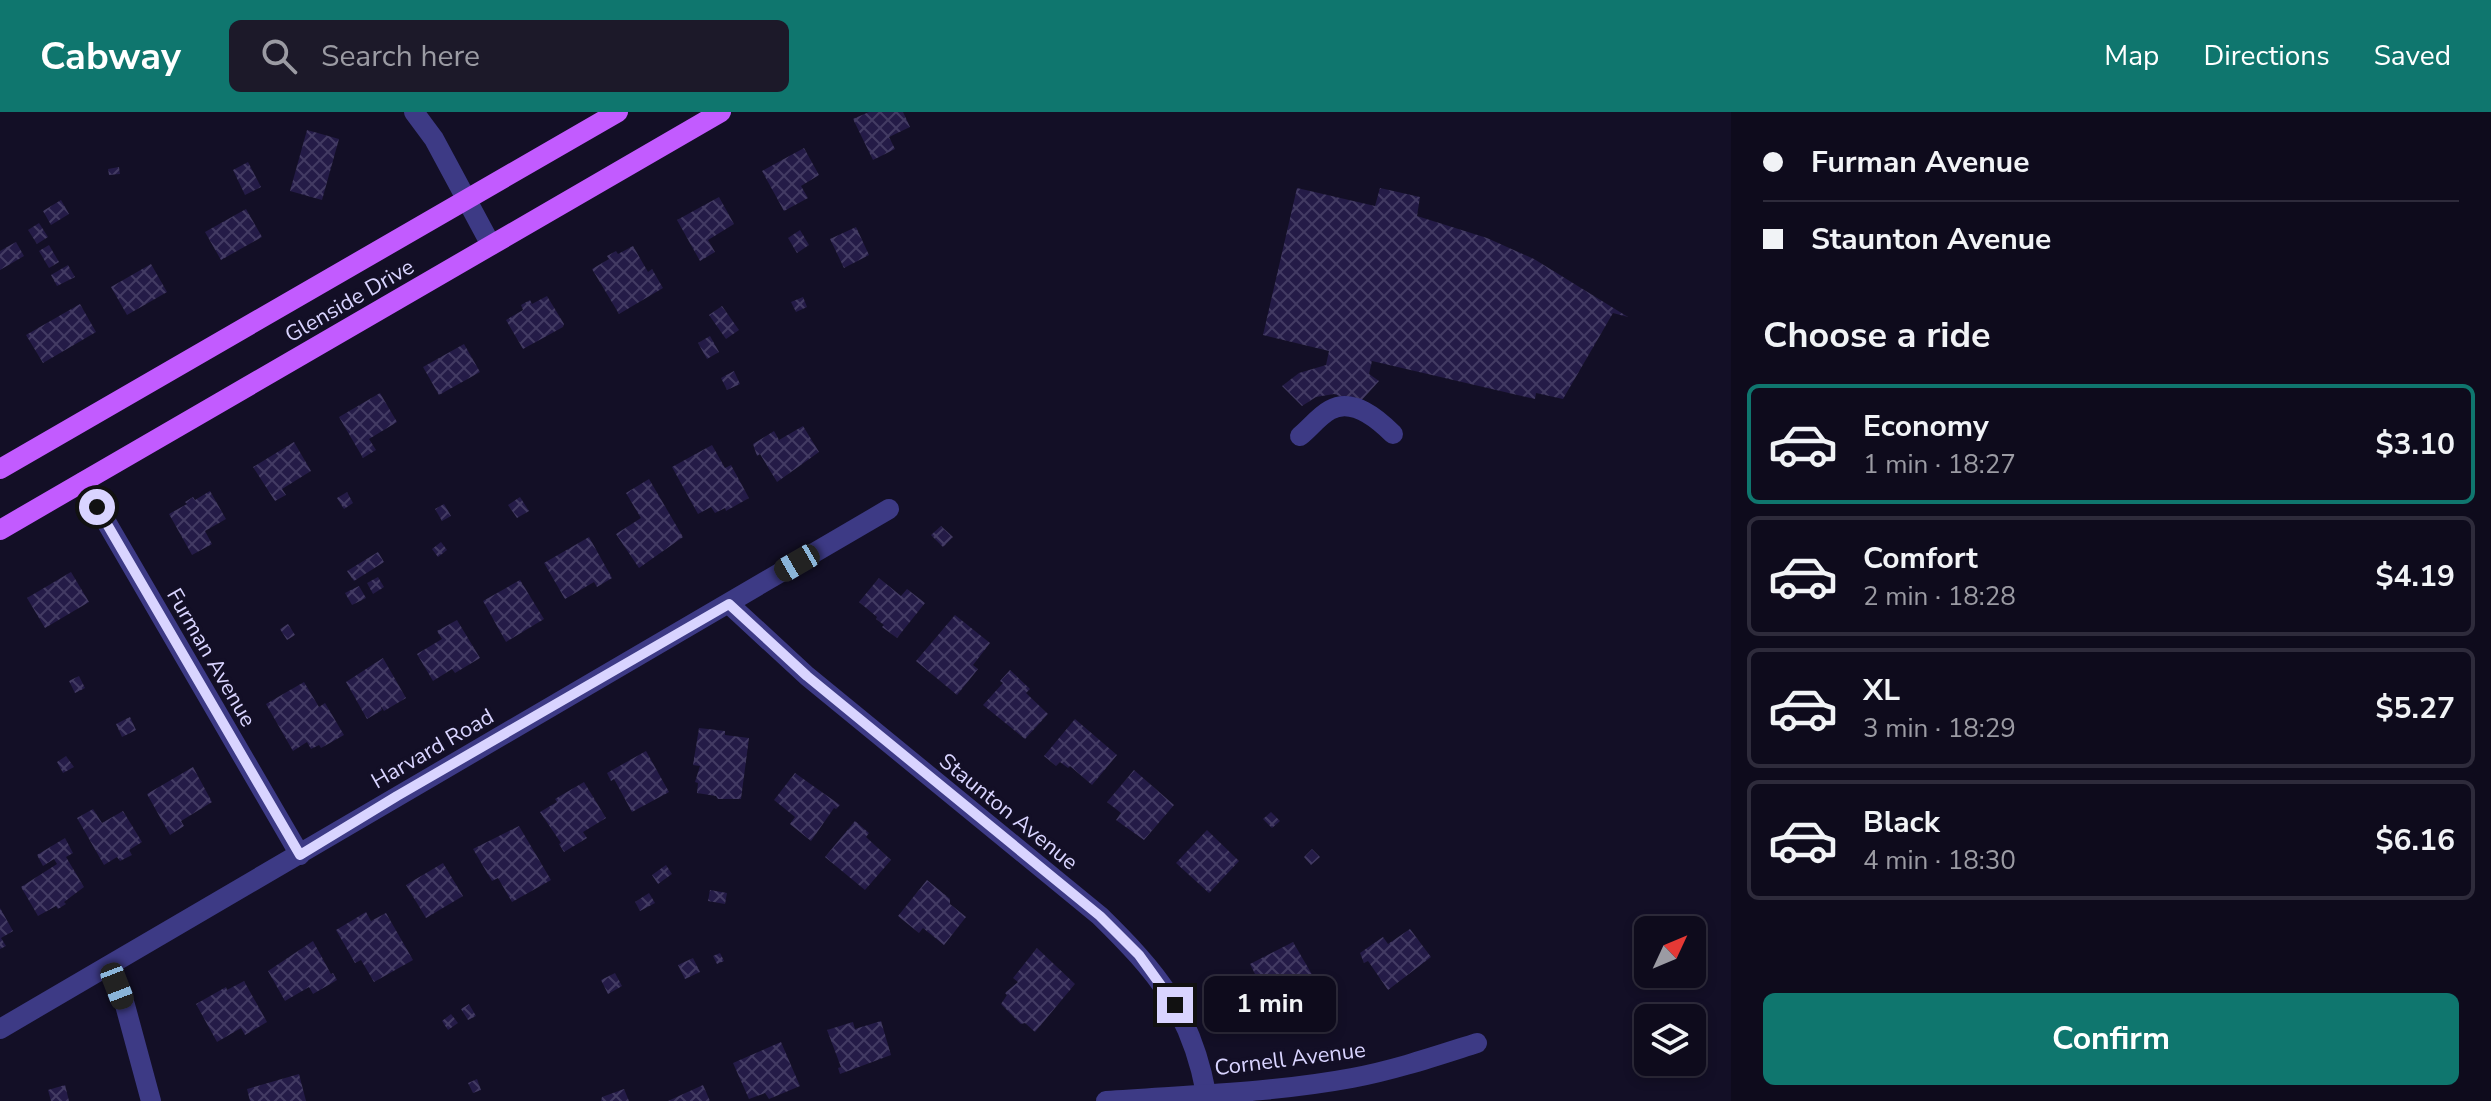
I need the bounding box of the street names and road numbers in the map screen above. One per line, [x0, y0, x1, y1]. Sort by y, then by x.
street label: Glenside Drive [279, 252, 420, 350]
street label: Furman Avenue [159, 583, 263, 732]
street label: Harvard Road [366, 702, 499, 796]
street label: Staunton Avenue [933, 746, 1084, 877]
street label: Cornell Avenue [1213, 1035, 1367, 1083]

